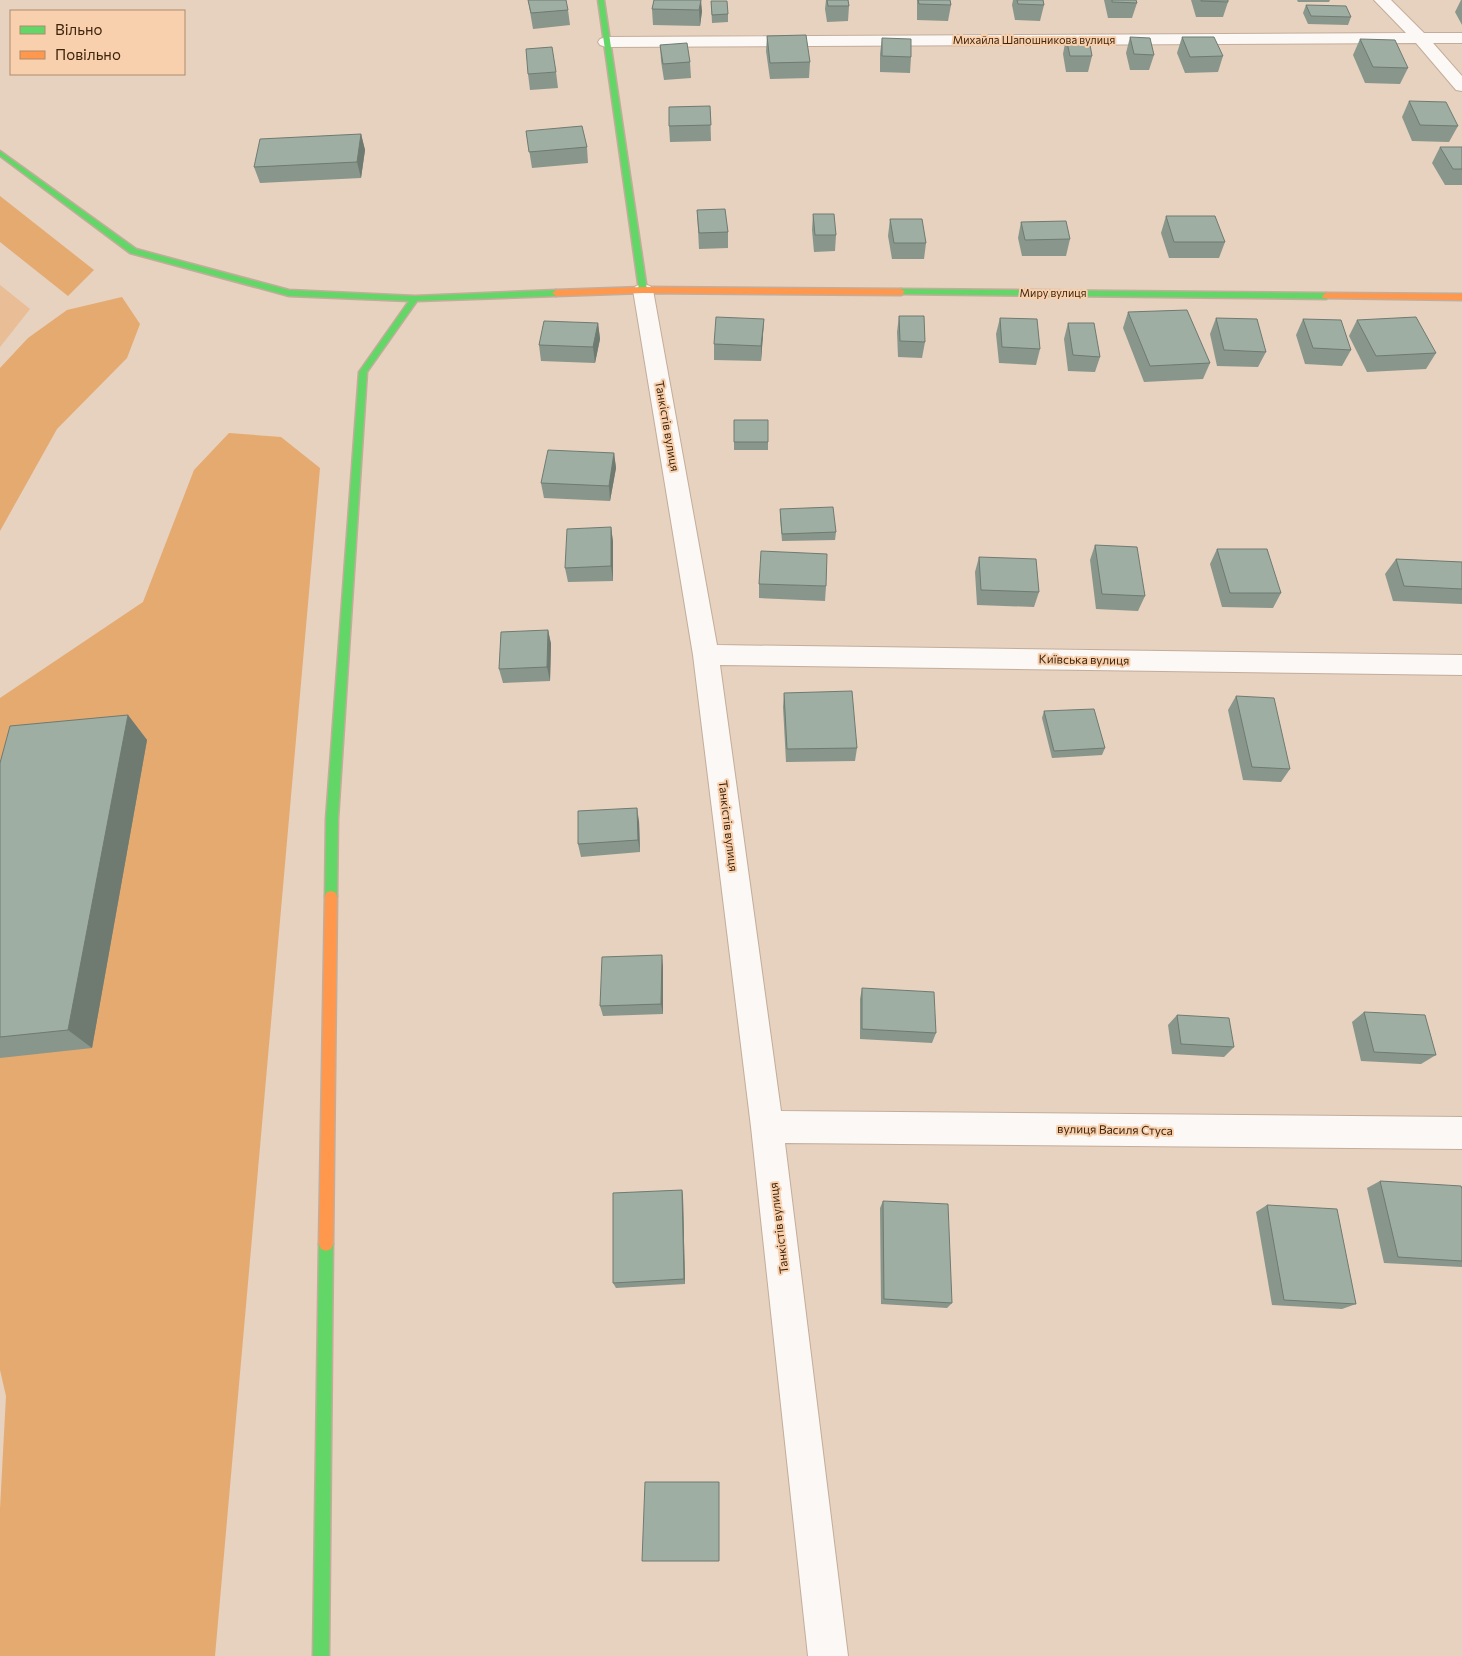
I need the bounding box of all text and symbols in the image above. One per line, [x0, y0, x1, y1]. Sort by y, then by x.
legend [10, 10, 185, 75]
text: Вільно [55, 20, 102, 38]
street label: Михайла Шапошникова вулиця [953, 33, 1115, 46]
text: Повільно [55, 45, 121, 63]
street label: Миру вулиця [1020, 286, 1086, 299]
street label: Танкістів вулиця [653, 379, 683, 472]
street label: Київська вулиця [1039, 651, 1129, 667]
street label: Танкістів вулиця [716, 779, 742, 872]
street label: вулиця Василя Стуса [1057, 1121, 1173, 1137]
street label: Танкістів вулиця [765, 1182, 791, 1275]

